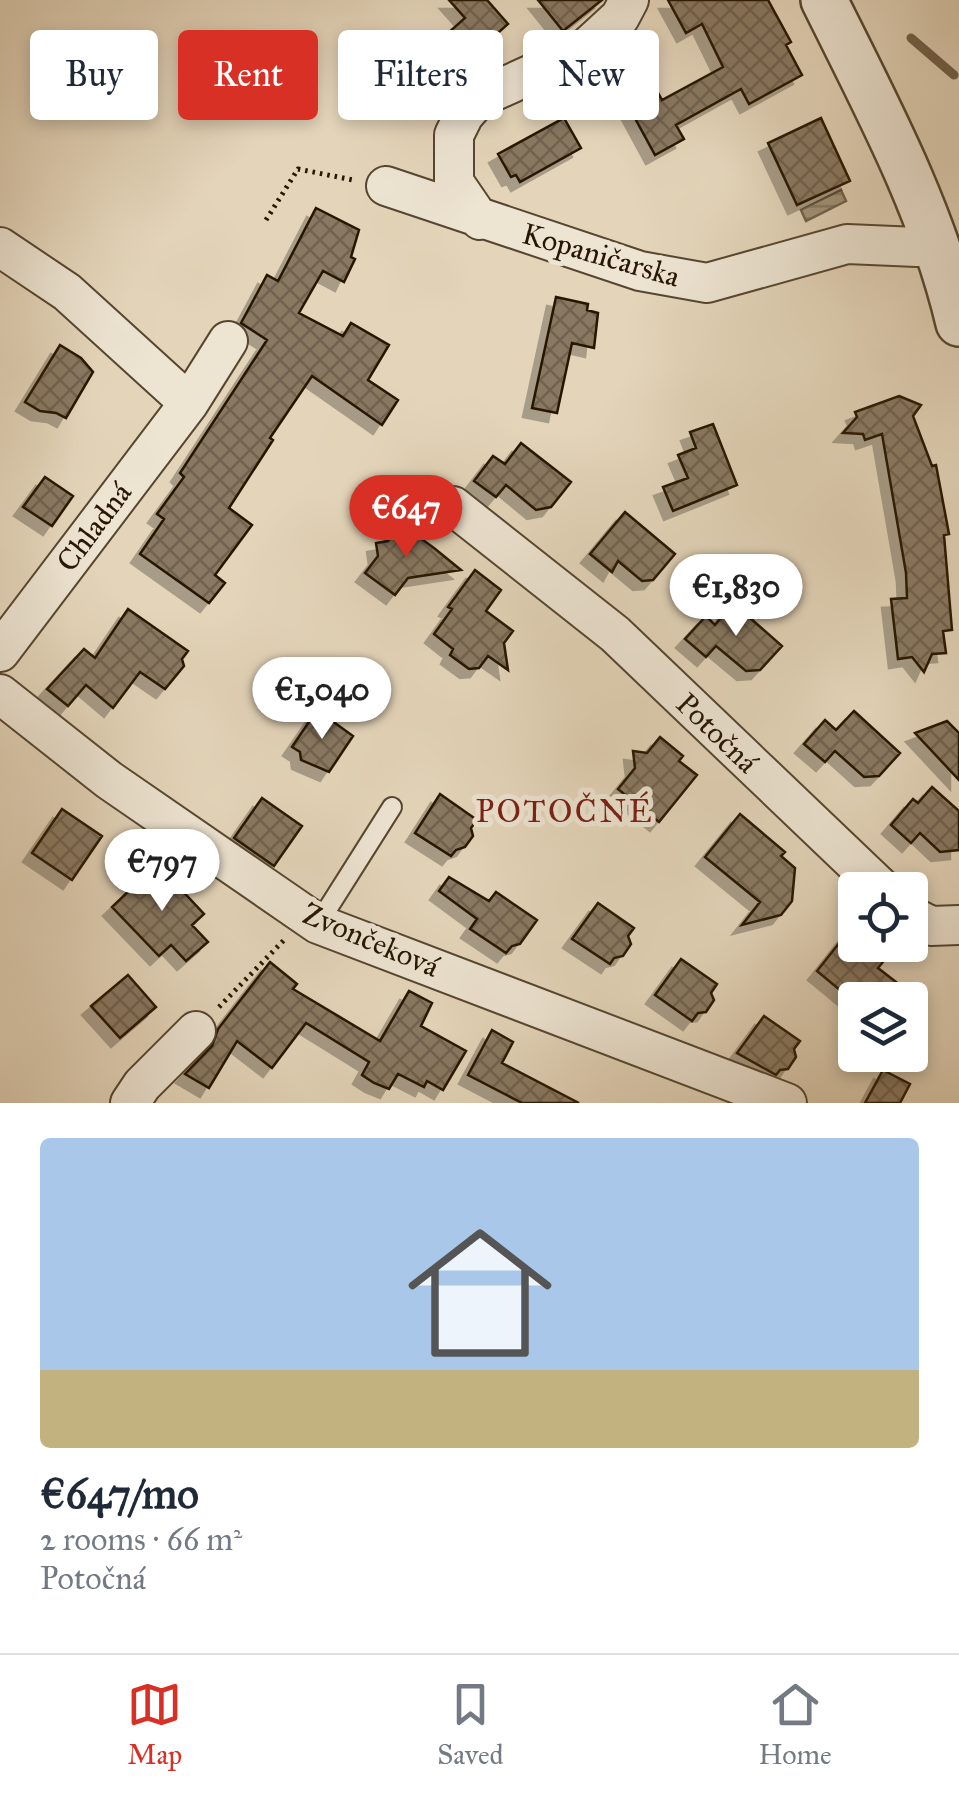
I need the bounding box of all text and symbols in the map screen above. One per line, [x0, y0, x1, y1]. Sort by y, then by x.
chip: Buy [30, 30, 158, 120]
chip: Rent [178, 30, 318, 120]
chip: Filters [338, 30, 503, 120]
chip: New [523, 30, 659, 120]
street label: Kopaničarska [518, 215, 684, 295]
street label: Chladná [49, 475, 139, 579]
pin: €647 [347, 475, 465, 560]
text: €647 [371, 488, 441, 527]
pin: €1,830 [655, 554, 817, 639]
text: €1,830 [692, 567, 780, 606]
pin: €1,040 [241, 657, 403, 742]
text: €1,040 [274, 670, 370, 709]
street label: Potočná [669, 686, 765, 781]
district label: POTOČNÉ [476, 791, 654, 831]
pin: €797 [103, 829, 221, 914]
text: €797 [127, 842, 197, 881]
map controls [838, 872, 928, 1072]
button: locate [838, 872, 928, 962]
street label: Zvončeková [297, 895, 445, 985]
button: layers [838, 982, 928, 1072]
icon: home [390, 1203, 570, 1383]
text: €647/mo [40, 1468, 199, 1520]
text: 2 rooms · 66 m² [40, 1520, 242, 1559]
text: Potočná [40, 1559, 146, 1598]
tab: Map [127, 1677, 182, 1772]
tab: Saved [437, 1677, 504, 1772]
tab: Home [758, 1677, 832, 1772]

